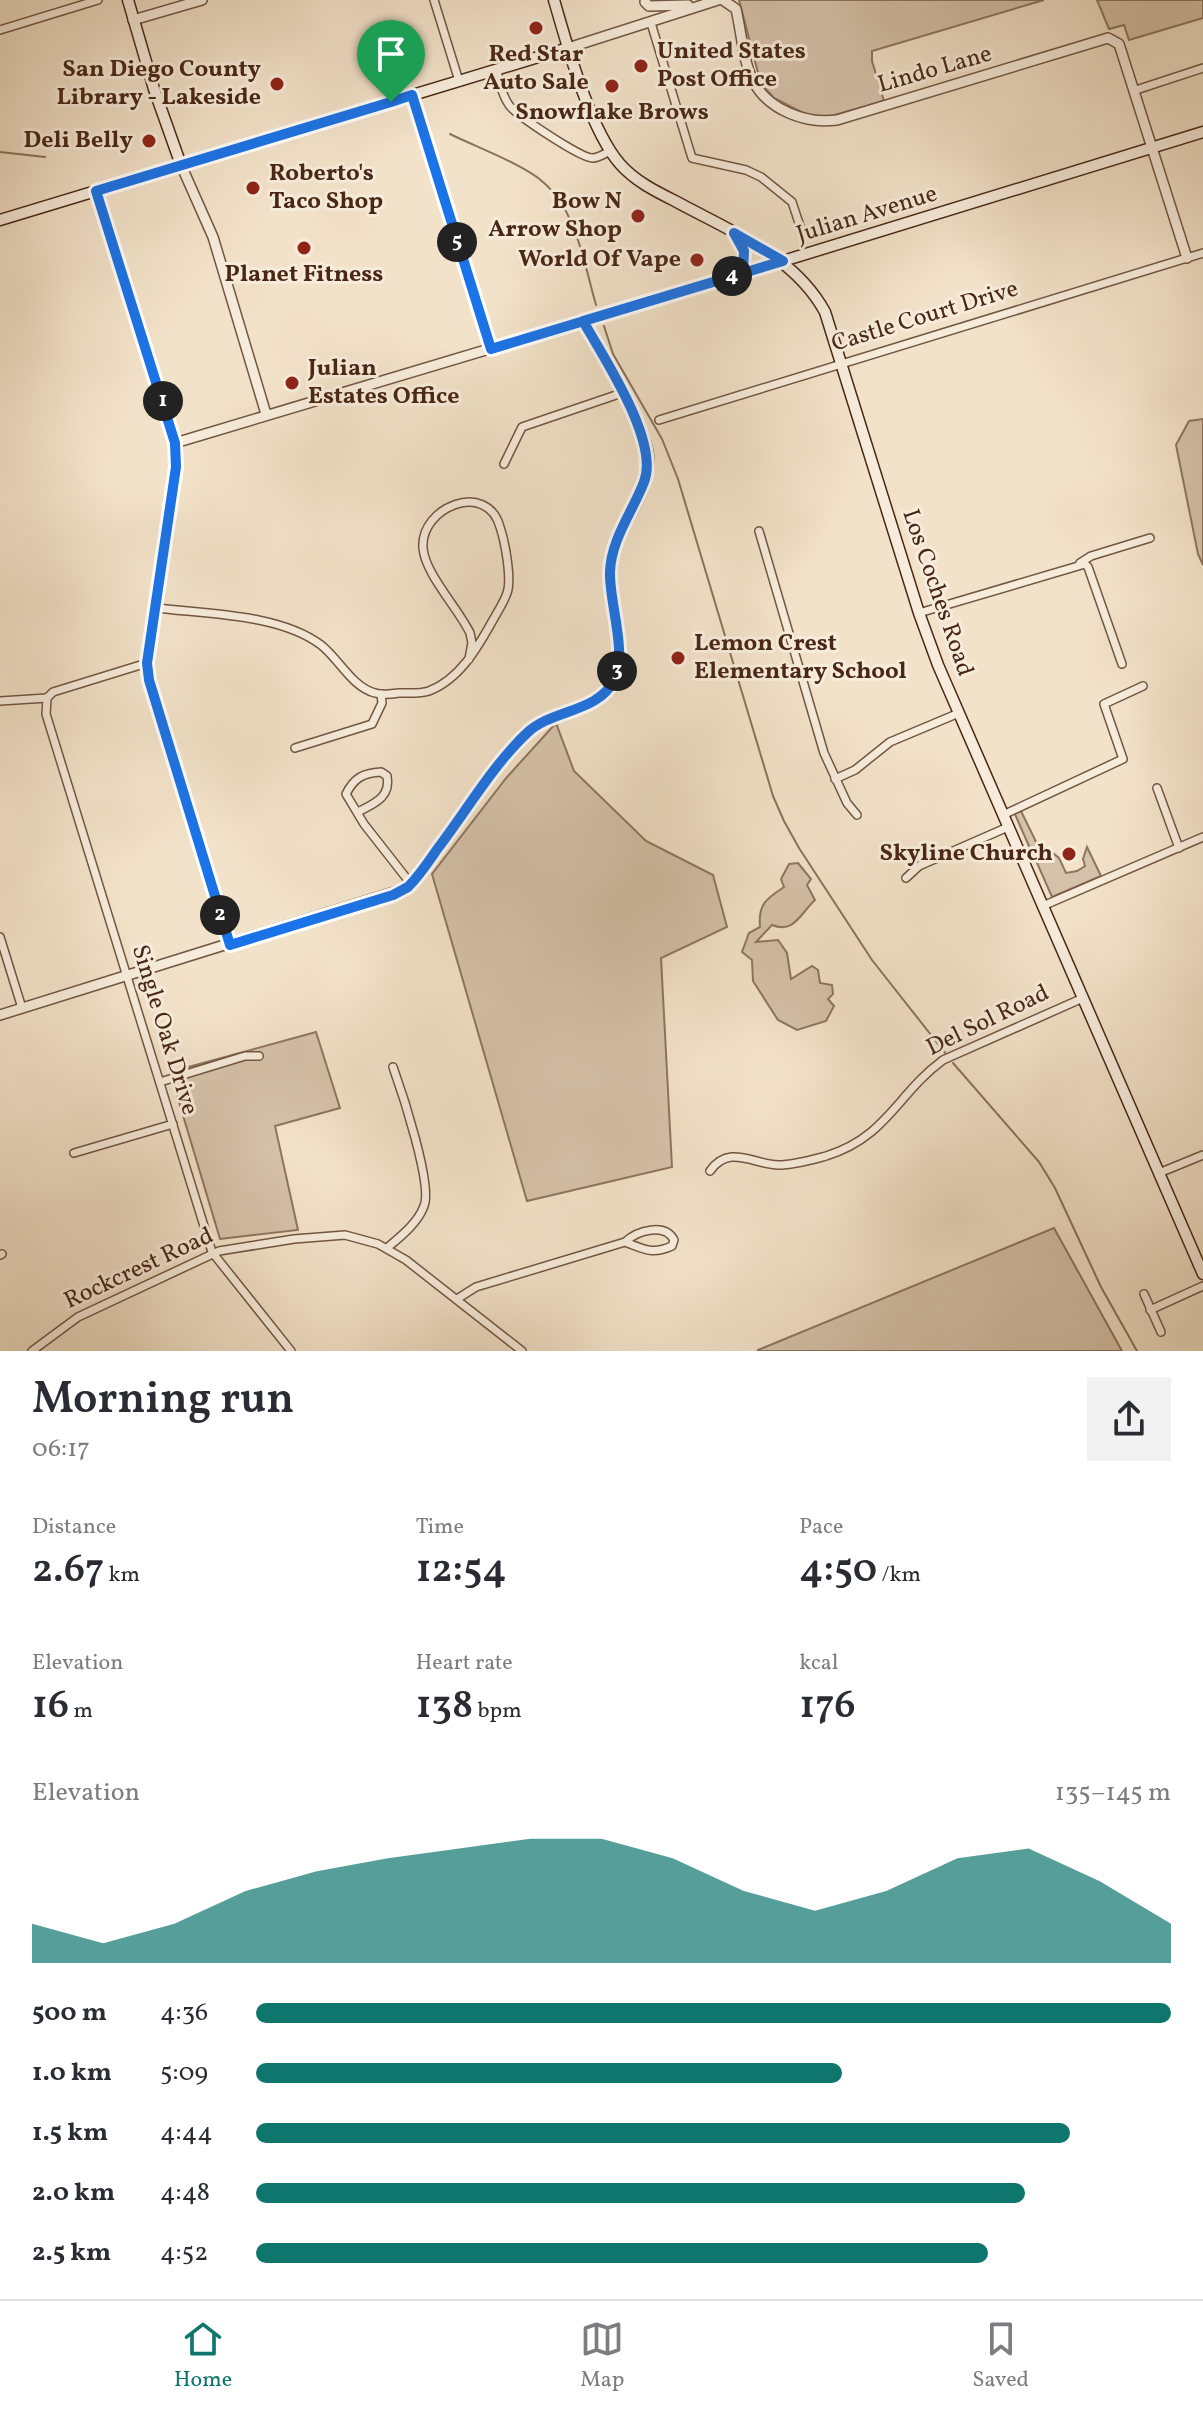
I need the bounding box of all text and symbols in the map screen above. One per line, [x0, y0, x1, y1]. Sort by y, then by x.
marker: Red Star Auto Sale [527, 19, 545, 37]
pin [357, 20, 425, 102]
icon: arrive [369, 32, 413, 76]
place label: United States Post Office [657, 35, 806, 97]
place label: Red Star Auto Sale [483, 38, 589, 100]
street label: Lindo Lane [874, 38, 996, 102]
place label: San Diego County Library - Lakeside [56, 53, 262, 115]
marker: United States Post Office [632, 57, 650, 75]
marker: San Diego County Library - Lakeside [268, 75, 286, 93]
marker: Snowflake Brows [603, 77, 621, 95]
place label: Snowflake Brows [515, 96, 709, 130]
place label: Deli Belly [24, 124, 134, 158]
marker: Deli Belly [140, 132, 158, 150]
place label: Roberto's Taco Shop [269, 157, 383, 219]
street label: Julian Avenue [792, 177, 942, 253]
marker: Roberto's Taco Shop [244, 179, 262, 197]
place label: Bow N Arrow Shop [488, 185, 622, 247]
marker: Bow N Arrow Shop [629, 207, 647, 225]
pin: 5 [437, 222, 477, 262]
text: 5 [452, 226, 462, 257]
marker: Planet Fitness [295, 239, 313, 257]
place label: World Of Vape [518, 243, 681, 277]
marker: World Of Vape [688, 251, 706, 269]
pin: 4 [712, 256, 752, 296]
place label: Planet Fitness [225, 258, 383, 292]
text: 4 [725, 260, 739, 291]
street label: Castle Court Drive [827, 272, 1023, 362]
place label: Julian Estates Office [307, 352, 459, 414]
marker: Julian Estates Office [283, 374, 301, 392]
pin: 1 [143, 381, 183, 421]
text: 1 [159, 385, 167, 416]
street label: Los Coches Road [892, 505, 982, 681]
place label: Lemon Crest Elementary School [694, 627, 907, 689]
marker: Lemon Crest Elementary School [669, 649, 687, 667]
pin: 3 [597, 651, 637, 691]
text: 3 [611, 655, 623, 686]
place label: Skyline Church [880, 837, 1053, 871]
marker: Skyline Church [1060, 845, 1078, 863]
pin: 2 [200, 895, 240, 935]
text: 2 [214, 899, 226, 930]
street label: Single Oak Drive [122, 941, 206, 1119]
street label: Del Sol Road [921, 977, 1055, 1065]
street label: Rockcrest Road [59, 1219, 219, 1319]
text: Morning run [32, 1370, 294, 1431]
button: share [1087, 1377, 1171, 1461]
text: 06:17 [32, 1431, 90, 1467]
text: Distance [32, 1512, 116, 1543]
text: Time [416, 1512, 464, 1543]
text: Pace [799, 1512, 843, 1543]
text: 2.67 [32, 1543, 104, 1599]
text: 12:54 [416, 1543, 507, 1599]
text: 4:50 [799, 1543, 877, 1599]
text: km [104, 1560, 140, 1591]
text: /km [877, 1560, 921, 1591]
text: Elevation [32, 1648, 123, 1679]
text: Heart rate [416, 1648, 513, 1679]
text: kcal [799, 1648, 838, 1679]
text: 16 [32, 1679, 69, 1735]
text: 138 [416, 1679, 473, 1735]
text: 176 [799, 1679, 855, 1735]
text: m [69, 1696, 93, 1727]
text: bpm [473, 1696, 522, 1727]
text: Elevation [32, 1775, 140, 1811]
text: 135–145 m [1055, 1775, 1171, 1811]
text: 500 m [32, 1995, 107, 2031]
text: 4:36 [160, 1995, 208, 2031]
text: 1.0 km [32, 2055, 112, 2091]
text: 5:09 [160, 2055, 208, 2091]
text: 1.5 km [32, 2115, 108, 2151]
text: 4:44 [160, 2115, 213, 2151]
text: 2.0 km [32, 2175, 115, 2211]
text: 4:48 [160, 2175, 210, 2211]
text: 2.5 km [32, 2235, 111, 2271]
text: 4:52 [160, 2235, 208, 2271]
tab: Home [174, 2317, 232, 2396]
tab: Map [580, 2317, 624, 2396]
tab: Saved [972, 2317, 1029, 2396]

